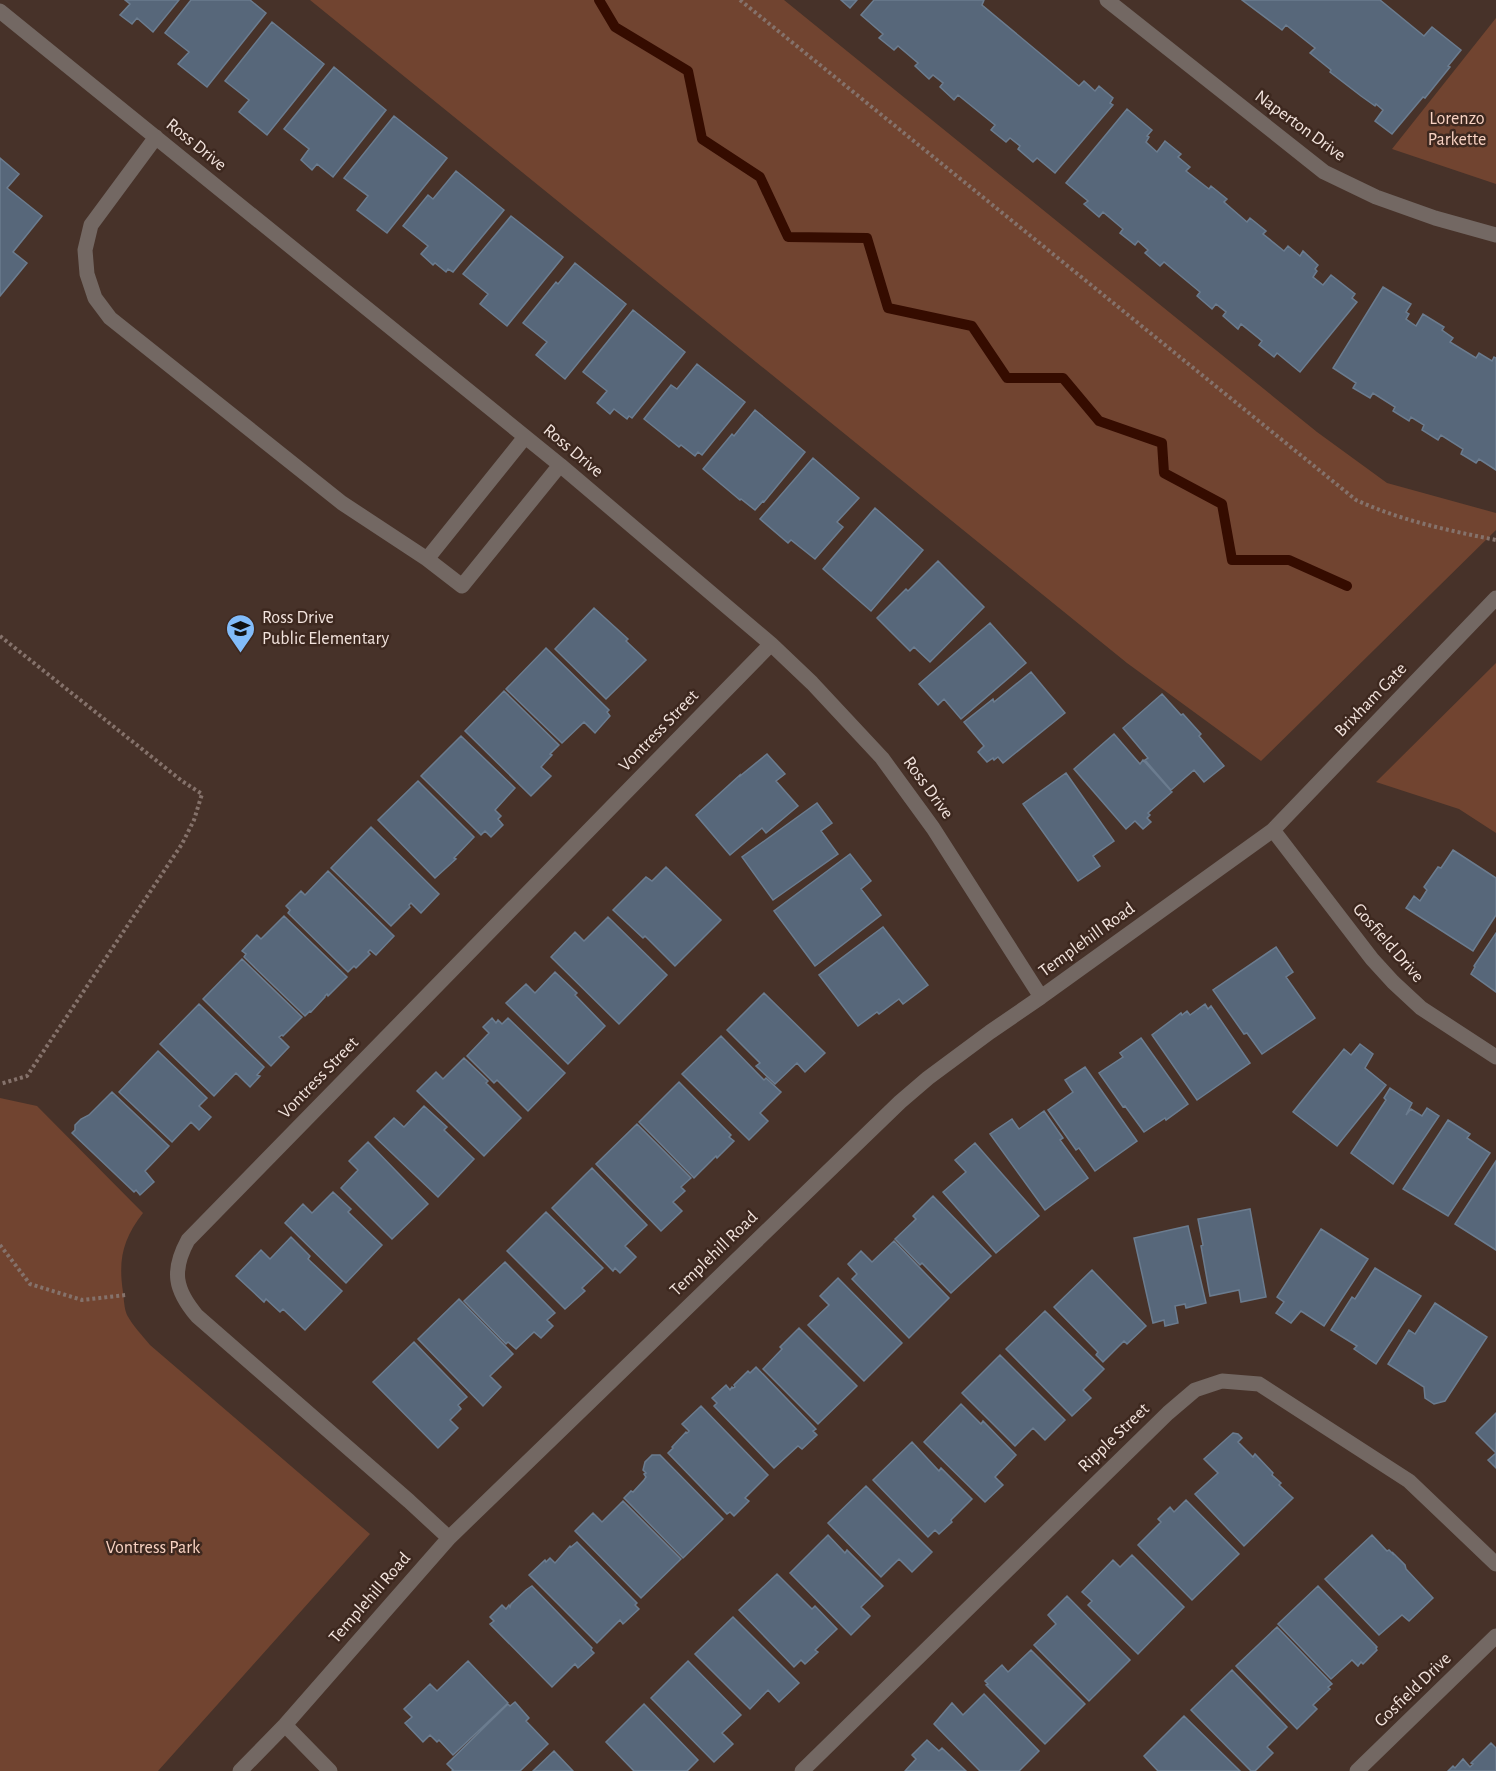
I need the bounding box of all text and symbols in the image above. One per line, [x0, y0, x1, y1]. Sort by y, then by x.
street label: Naperton Drive [1251, 87, 1349, 165]
park label: Lorenzo Parkette [1428, 110, 1486, 149]
street label: Ross Drive [162, 115, 230, 175]
street label: Ross Drive [540, 421, 606, 481]
place label: Ross Drive Public Elementary [262, 609, 390, 648]
school or university icon: Ross Drive Public Elementary [225, 612, 257, 654]
street label: Brixham Gate [1332, 660, 1410, 740]
street label: Vontress Street [616, 687, 702, 775]
street label: Ross Drive [900, 754, 956, 822]
street label: Templehill Road [1036, 899, 1138, 981]
street label: Gosfield Drive [1349, 900, 1427, 986]
street label: Vontress Street [276, 1034, 362, 1122]
street label: Templehill Road [667, 1208, 761, 1300]
street label: Ripple Street [1075, 1400, 1153, 1476]
park label: Vontress Park [106, 1539, 201, 1557]
street label: Templehill Road [326, 1549, 414, 1647]
street label: Gosfield Drive [1371, 1649, 1455, 1731]

